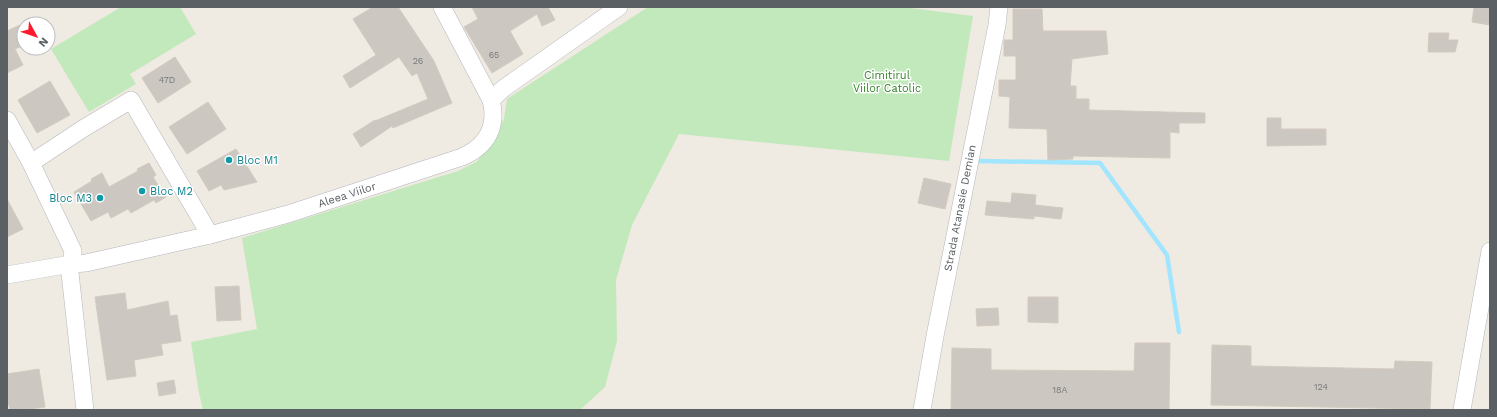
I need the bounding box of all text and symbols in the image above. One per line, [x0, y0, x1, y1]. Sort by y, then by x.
north arrow [16, 16, 56, 56]
text: N [36, 35, 51, 49]
house number: 65 [489, 50, 499, 60]
house number: 26 [413, 56, 423, 66]
park label: Cimitirul Viilor Catolic [853, 69, 921, 95]
house number: 47D [159, 75, 175, 85]
street label: Strada Atanasie Demian [941, 144, 979, 272]
place label: Bloc M1 [237, 154, 278, 167]
marker: Bloc M1 [224, 155, 234, 165]
street label: Aleea Viilor [316, 179, 378, 210]
place label: Bloc M2 [150, 185, 193, 198]
marker: Bloc M2 [137, 186, 147, 196]
place label: Bloc M3 [49, 192, 92, 205]
marker: Bloc M3 [95, 193, 105, 203]
house number: 124 [1314, 382, 1328, 392]
house number: 18A [1053, 385, 1068, 395]

